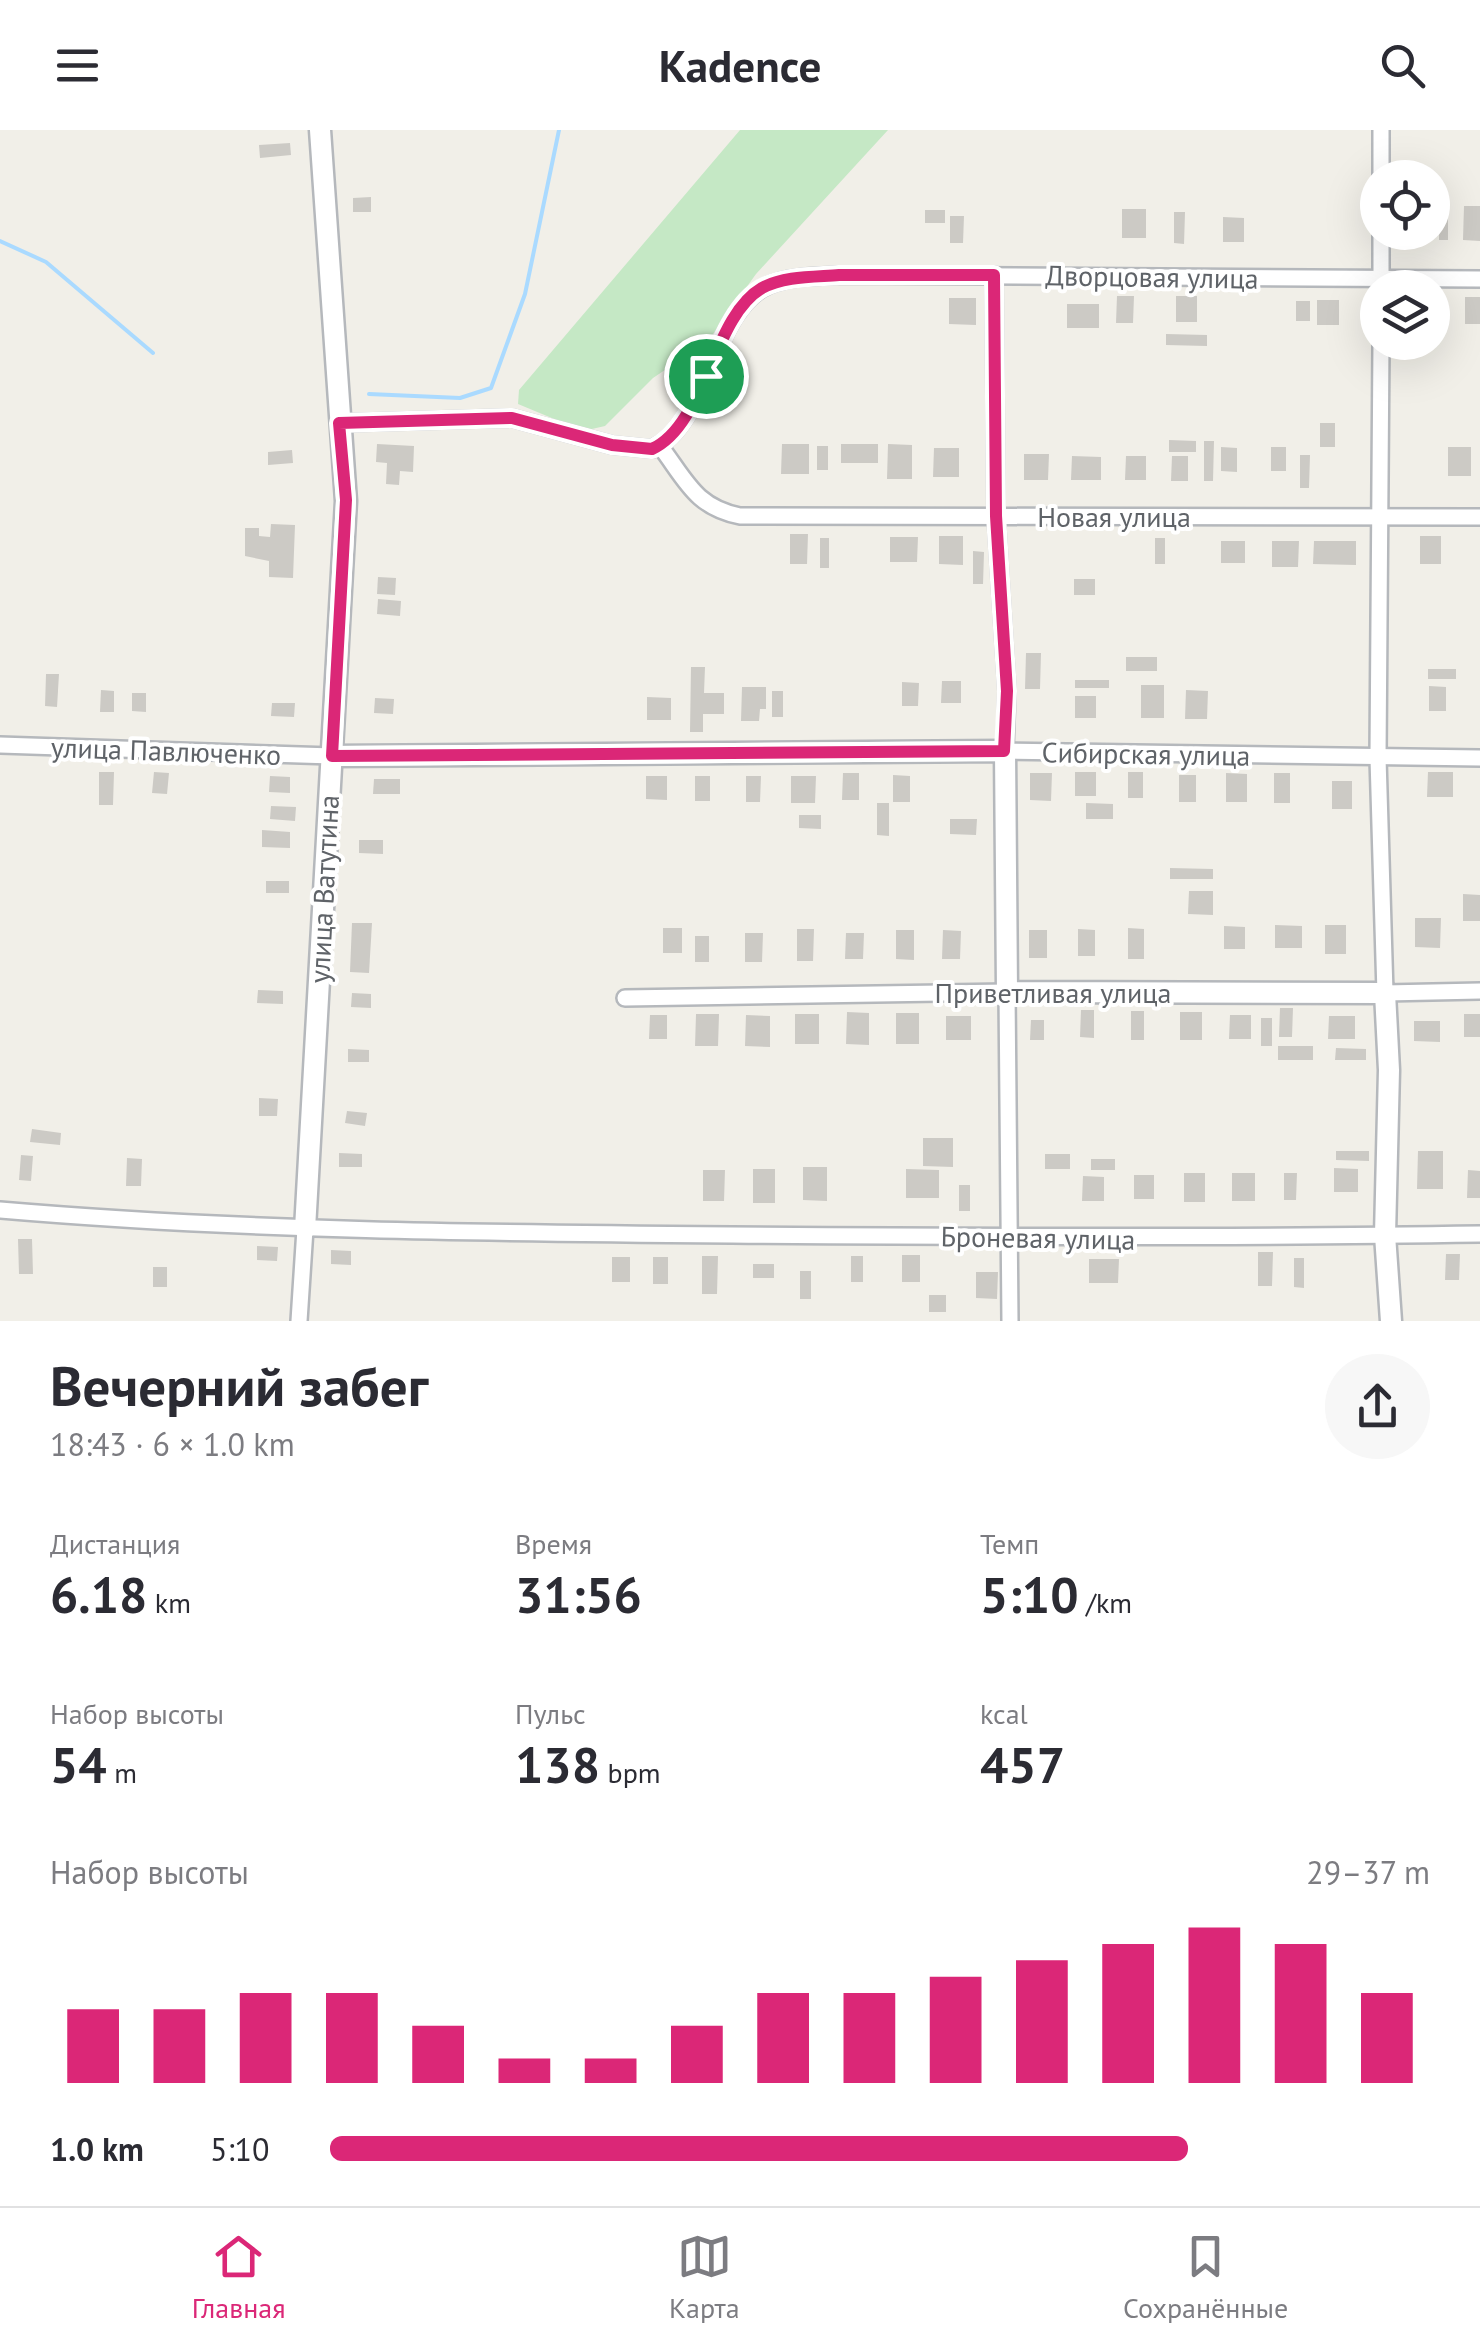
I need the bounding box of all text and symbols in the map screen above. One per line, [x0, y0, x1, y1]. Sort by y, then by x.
text: Kadence [659, 36, 821, 94]
icon: menu [50, 38, 105, 93]
icon: search [1375, 38, 1430, 93]
map controls [1360, 160, 1450, 360]
button: locate [1360, 160, 1450, 250]
street label: Дворцовая улица [1045, 256, 1259, 297]
button: layers [1360, 270, 1450, 360]
pin [664, 334, 749, 419]
icon: arrive [679, 349, 734, 404]
street label: Новая улица [1037, 498, 1191, 535]
street label: улица Павлюченко [50, 728, 282, 773]
street label: Сибирская улица [1041, 733, 1251, 774]
street label: улица Ватутина [300, 794, 347, 984]
street label: Приветливая улица [935, 974, 1171, 1011]
street label: Броневая улица [940, 1217, 1136, 1258]
text: Вечерний забег [50, 1350, 428, 1421]
button: share [1325, 1354, 1430, 1459]
text: 18:43 · 6 × 1.0 km [50, 1423, 295, 1465]
text: Дистанция [50, 1525, 180, 1562]
text: Время [515, 1525, 592, 1562]
text: Темп [980, 1525, 1039, 1562]
text: 6.18 [50, 1562, 147, 1627]
text: 31:56 [515, 1562, 642, 1627]
text: 5:10 [980, 1562, 1079, 1627]
text: km [147, 1584, 191, 1621]
text: /km [1079, 1584, 1132, 1621]
text: Набор высоты [50, 1695, 224, 1732]
text: Пульс [515, 1695, 586, 1732]
text: kcal [980, 1695, 1028, 1732]
text: 54 [50, 1732, 107, 1797]
text: 138 [515, 1732, 600, 1797]
text: 457 [980, 1732, 1065, 1797]
text: m [107, 1754, 137, 1791]
text: bpm [600, 1754, 661, 1791]
text: Набор высоты [50, 1851, 249, 1893]
text: 29–37 m [1306, 1851, 1430, 1893]
text: 1.0 km [50, 2128, 144, 2170]
text: 5:10 [210, 2128, 269, 2170]
tab: Главная [192, 2229, 285, 2326]
tab: Карта [669, 2229, 740, 2326]
tab: Сохранённые [1123, 2229, 1288, 2326]

